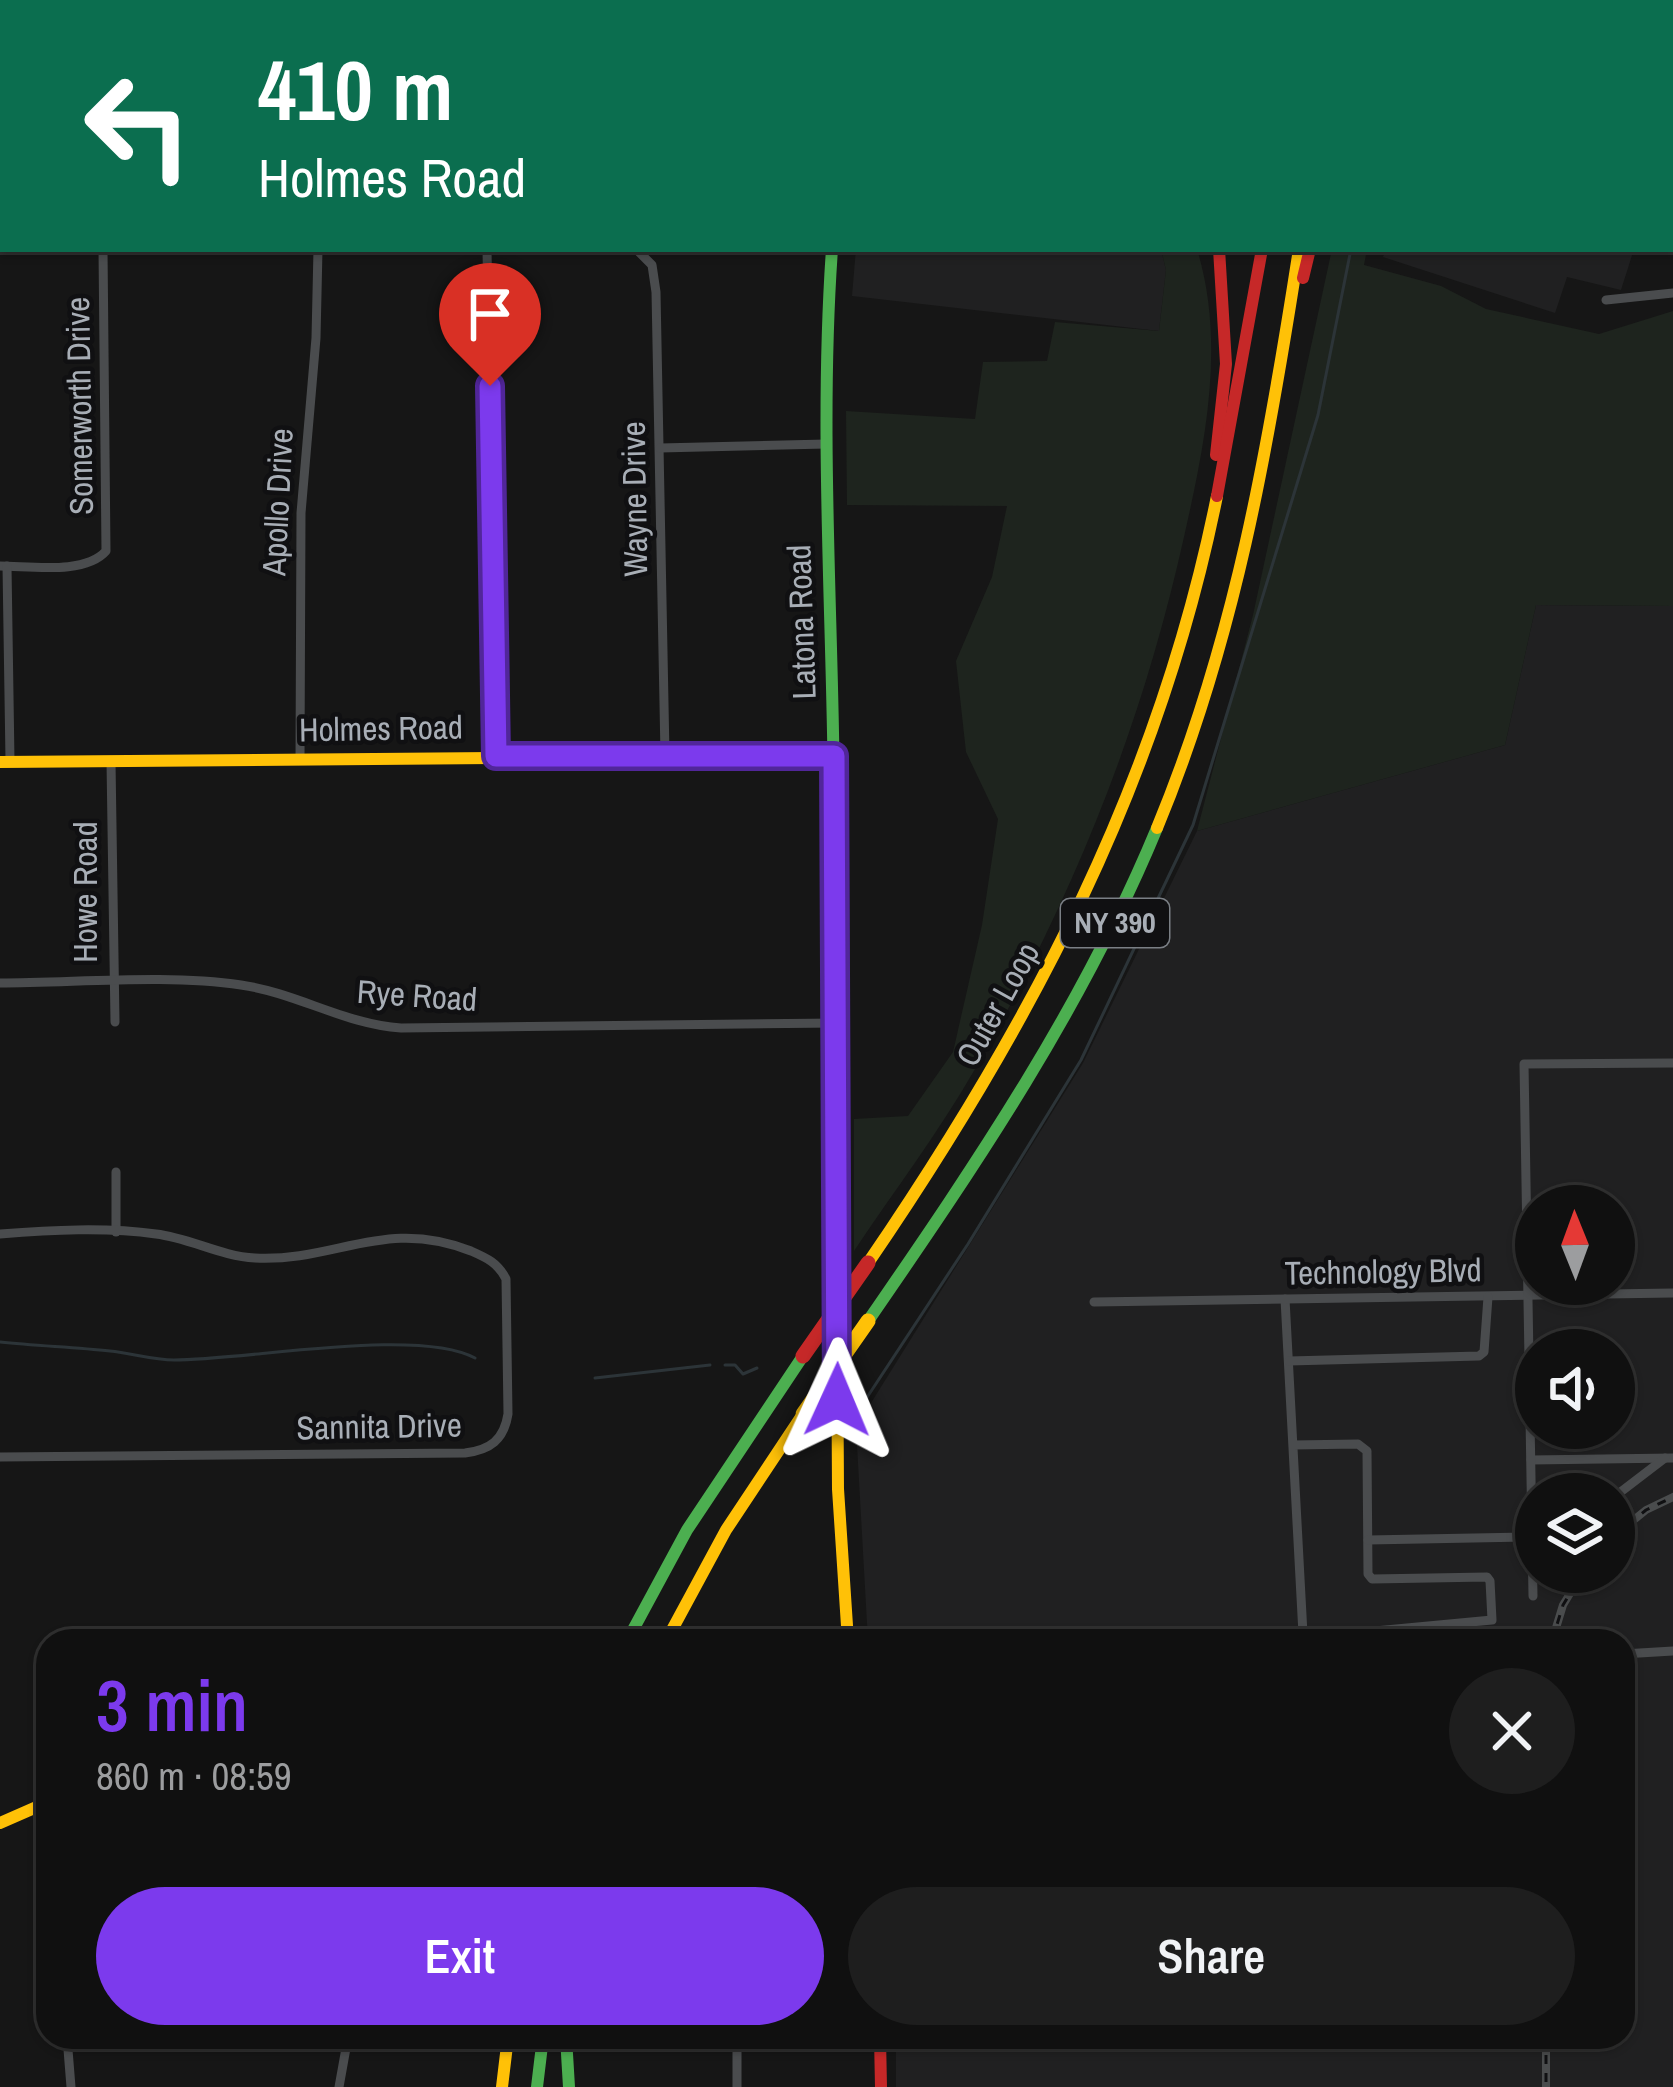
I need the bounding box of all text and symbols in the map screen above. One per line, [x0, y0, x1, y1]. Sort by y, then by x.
text: 410 m [258, 33, 453, 146]
icon: left [60, 48, 216, 204]
text: Holmes Road [258, 141, 526, 214]
pin [439, 263, 541, 386]
icon: arrive [457, 281, 523, 347]
street label: Somerworth Drive [55, 297, 103, 515]
street label: Wayne Drive [611, 421, 657, 577]
street label: Apollo Drive [251, 427, 303, 578]
street label: Latona Road [776, 544, 826, 700]
street label: Holmes Road [299, 705, 463, 751]
street label: Howe Road [63, 821, 107, 963]
road number: NY 390 [1061, 899, 1169, 947]
street label: Outer Loop [945, 934, 1049, 1074]
street label: Rye Road [355, 969, 479, 1021]
north arrow [1515, 1185, 1635, 1305]
map controls [1515, 1185, 1635, 1593]
street label: Technology Blvd [1284, 1247, 1482, 1295]
button: sound [1515, 1329, 1635, 1449]
position arrow [774, 1337, 900, 1463]
street label: Sannita Drive [296, 1403, 462, 1449]
button: layers [1515, 1473, 1635, 1593]
text: 3 min [96, 1656, 248, 1753]
button: close [1449, 1668, 1575, 1794]
text: 860 m · 08:59 [96, 1750, 292, 1802]
button: Exit [96, 1887, 824, 2025]
button: Share [848, 1887, 1575, 2025]

